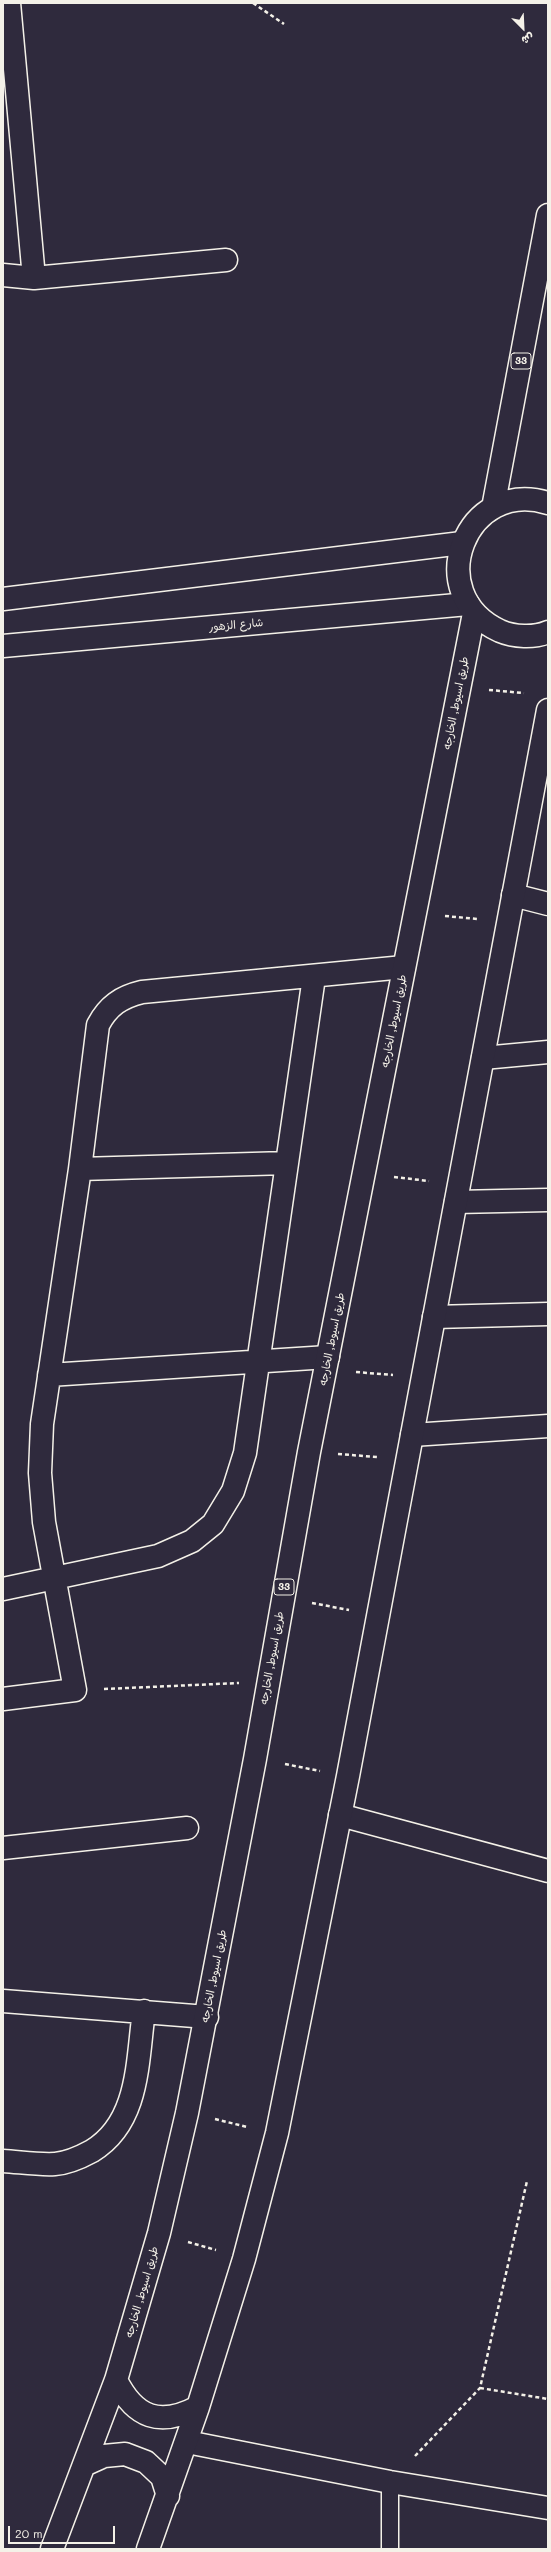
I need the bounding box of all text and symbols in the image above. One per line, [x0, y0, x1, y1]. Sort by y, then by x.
north arrow [503, 8, 543, 48]
text: ش [520, 30, 537, 49]
road number: 33 [511, 353, 531, 369]
street label: شارع الزهور [208, 616, 264, 634]
street label: طريق اسيوط, الخارجه [441, 655, 471, 751]
street label: طريق اسيوط, الخارجه [379, 973, 409, 1069]
street label: طريق اسيوط, الخارجه [317, 1291, 347, 1387]
road number: 33 [274, 1579, 294, 1595]
street label: طريق اسيوط, الخارجه [257, 1610, 287, 1706]
street label: طريق اسيوط, الخارجه [199, 1928, 229, 2024]
street label: طريق اسيوط, الخارجه [123, 2245, 161, 2339]
scale bar [10, 2518, 117, 2544]
text: 20 m [15, 2525, 43, 2541]

